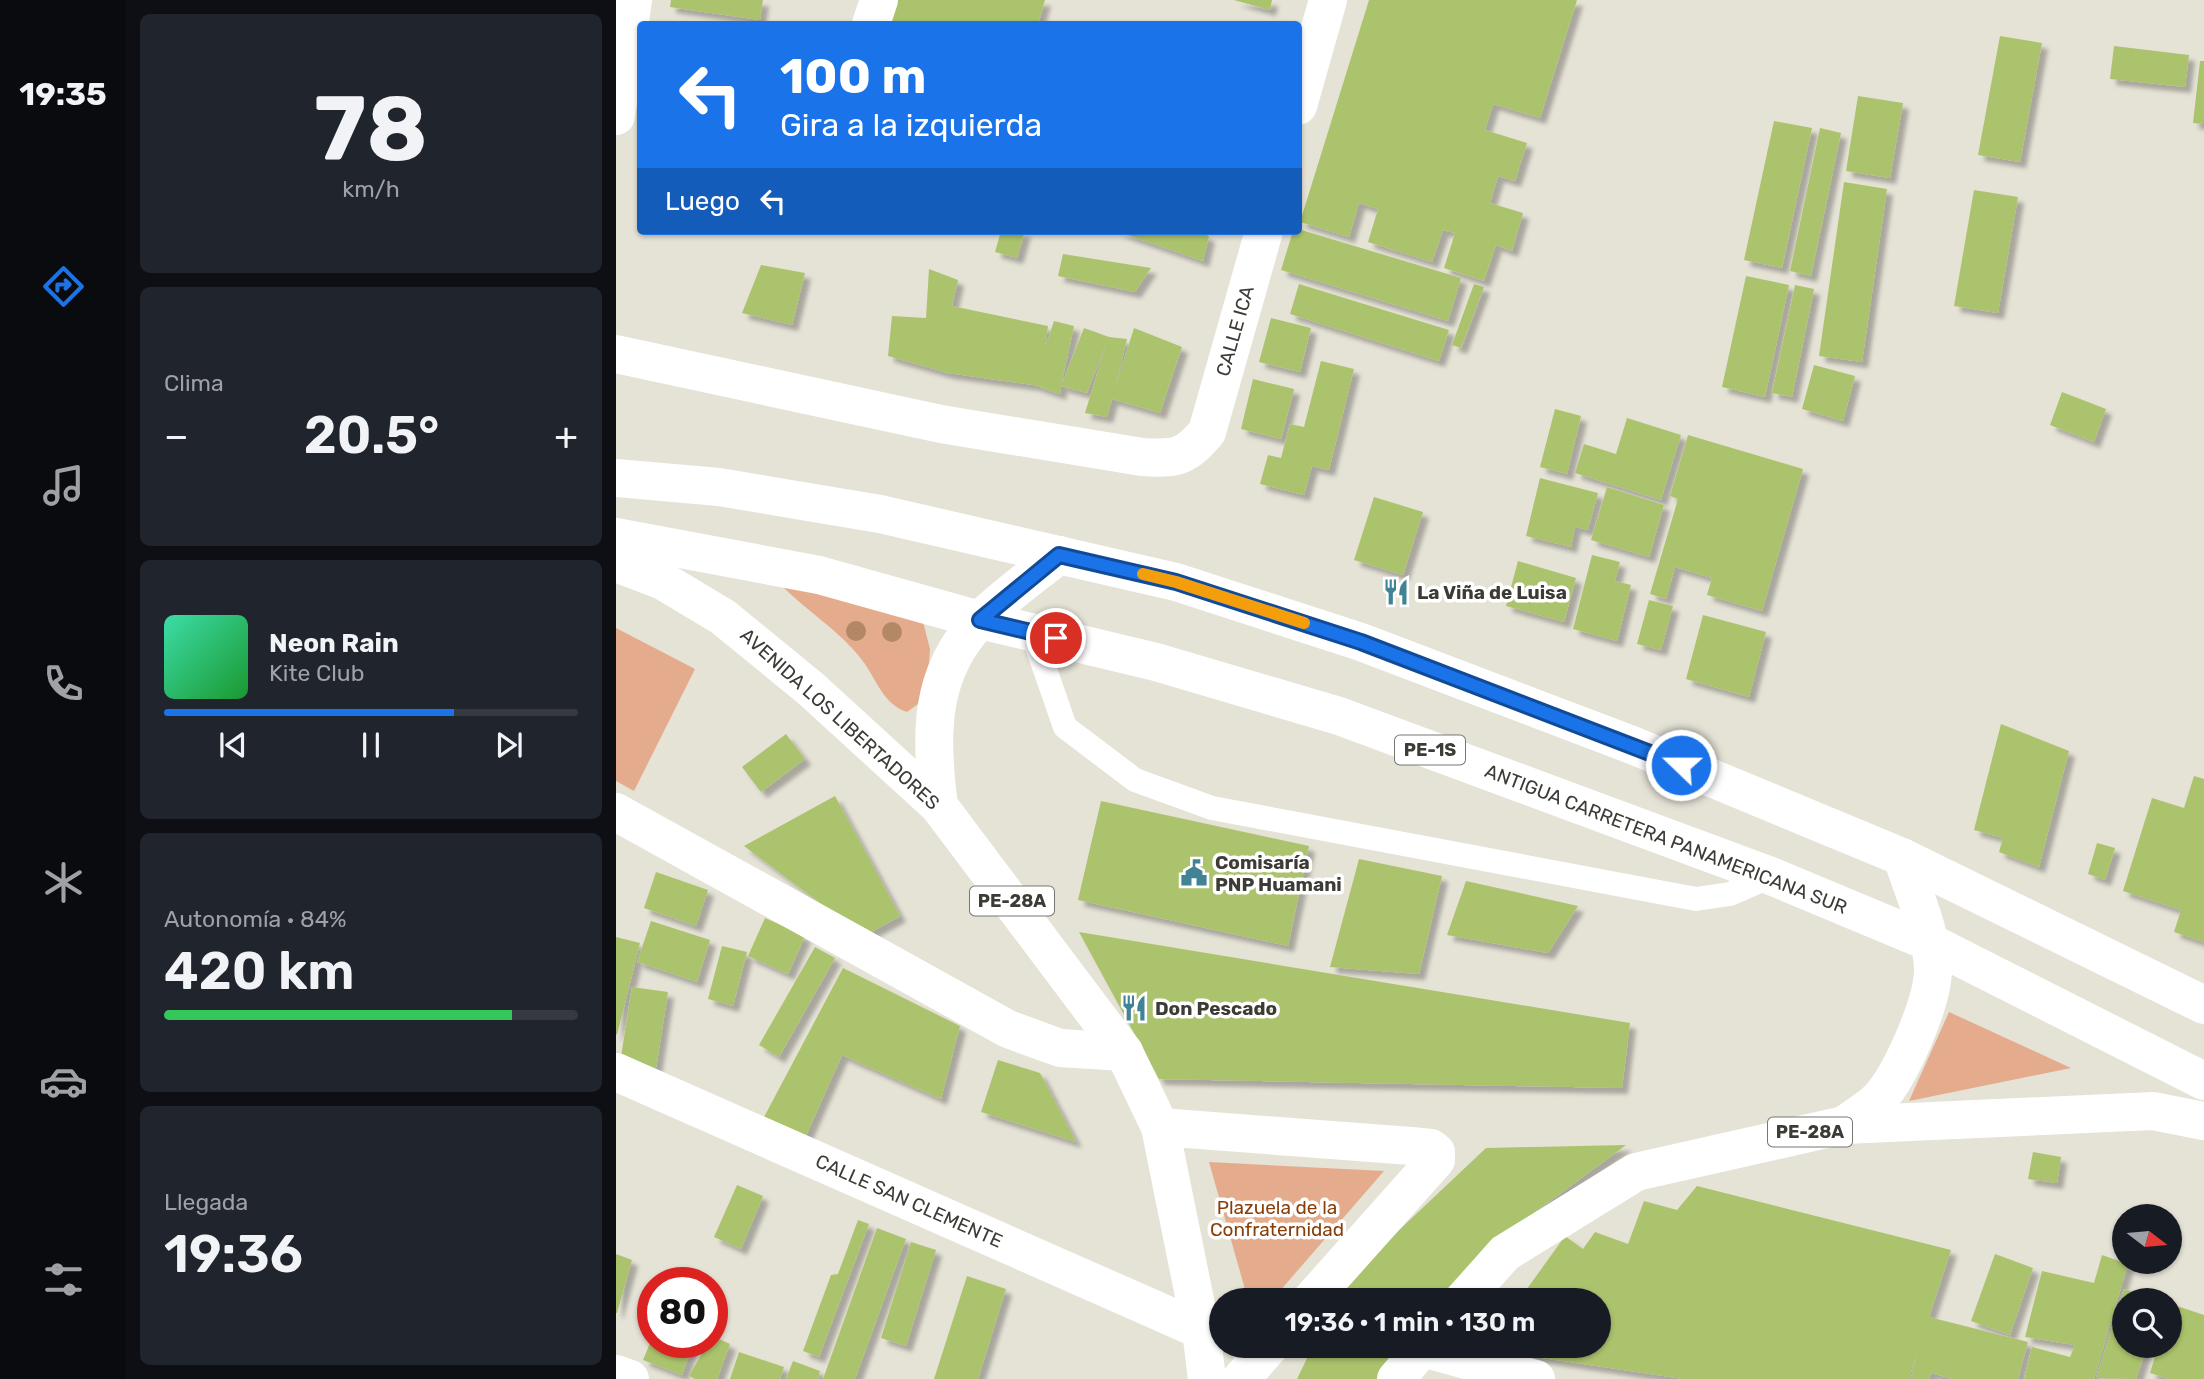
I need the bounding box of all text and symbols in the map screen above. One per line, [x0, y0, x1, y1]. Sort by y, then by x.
text: 100 m [780, 47, 926, 105]
icon: left [665, 49, 756, 140]
text: 19:35 [19, 75, 107, 113]
text: 78 [314, 75, 428, 183]
text: Gira a la izquierda [780, 106, 1042, 144]
text: km/h [342, 175, 400, 203]
icon: left [754, 182, 792, 220]
text: Luego [665, 186, 740, 217]
icon: directions [39, 262, 88, 311]
street label: CALLE ICA [1211, 283, 1259, 379]
text: Clima [164, 369, 224, 397]
text: 20.5° [304, 404, 439, 466]
text: − [164, 413, 189, 459]
text: + [554, 413, 578, 459]
icon: music [39, 461, 88, 510]
restaurant icon: La Viña de Luisa [1381, 577, 1411, 607]
place label: La Viña de Luisa [1417, 581, 1567, 604]
pin [1026, 608, 1086, 668]
icon: arrive [1037, 619, 1075, 657]
street label: AVENIDA LOS LIBERTADORES [736, 623, 944, 815]
text: Neon Rain [269, 628, 399, 659]
icon: phone [39, 659, 88, 708]
text: Kite Club [269, 659, 364, 687]
icon: previous [214, 726, 252, 764]
icon: pause [352, 726, 390, 764]
icon: next [490, 726, 528, 764]
position arrow [1644, 728, 1718, 802]
road number: PE-1S [1395, 736, 1465, 764]
street label: ANTIGUA CARRETERA PANAMERICANA SUR [1482, 759, 1850, 919]
place label: Comisaría PNP Huamani [1215, 851, 1342, 896]
icon: climate [39, 858, 88, 907]
public building icon: Comisaría PNP Huamani [1179, 858, 1209, 888]
road number: PE-28A [970, 887, 1054, 916]
text: Autonomía · 84% [164, 905, 346, 933]
text: 420 km [164, 940, 355, 1002]
restaurant icon: Don Pescado [1119, 993, 1149, 1023]
place label: Don Pescado [1155, 997, 1277, 1020]
icon: car [39, 1057, 88, 1106]
road number: PE-28A [1768, 1118, 1852, 1147]
street label: CALLE SAN CLEMENTE [812, 1149, 1006, 1253]
text: Llegada [164, 1188, 248, 1216]
park label: Plazuela de la Confraternidad [1210, 1196, 1344, 1241]
north arrow [2112, 1204, 2182, 1274]
map controls [2112, 1204, 2182, 1358]
text: 19:36 [164, 1223, 303, 1285]
icon: filters [39, 1255, 88, 1304]
speed limit sign: 80 [637, 1267, 728, 1358]
button: search [2112, 1288, 2182, 1358]
text: 19:36 · 1 min · 130 m [1284, 1307, 1536, 1338]

